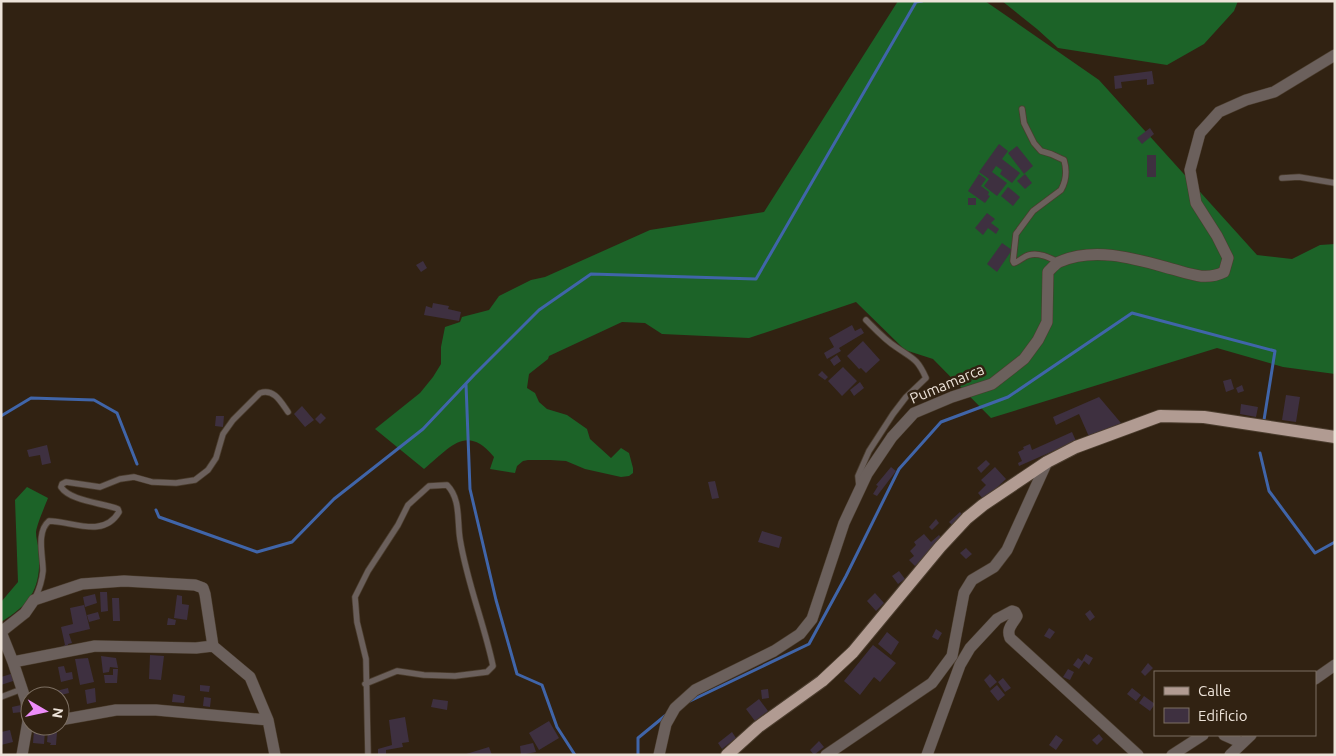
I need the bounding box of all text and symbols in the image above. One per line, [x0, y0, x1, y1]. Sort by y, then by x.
street label: Pumamarca [907, 360, 987, 407]
legend [1154, 671, 1316, 736]
text: Calle [1198, 682, 1231, 699]
north arrow [20, 686, 70, 736]
text: N [49, 707, 67, 719]
text: Edificio [1198, 707, 1247, 724]

